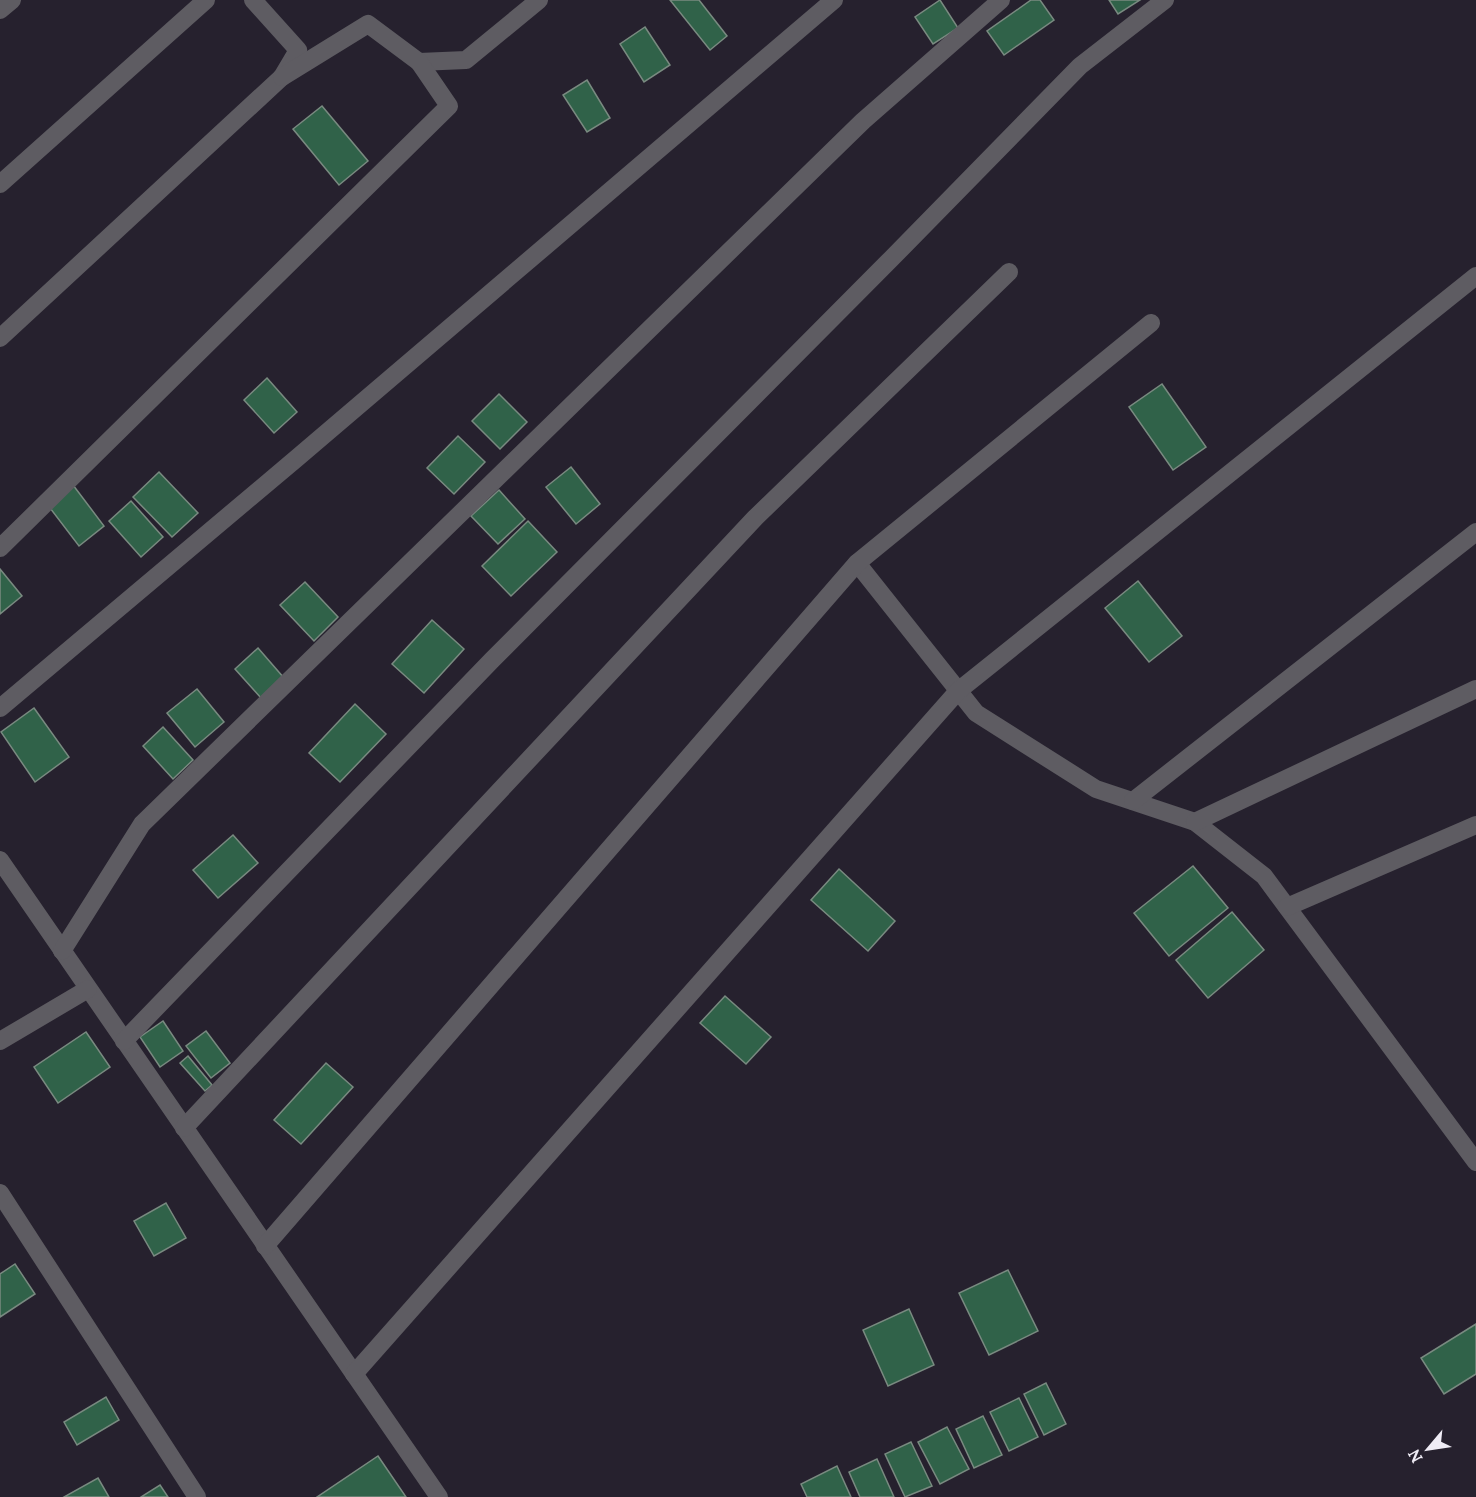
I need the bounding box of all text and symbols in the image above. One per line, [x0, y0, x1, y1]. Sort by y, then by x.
north arrow [1398, 1419, 1458, 1479]
text: N [1403, 1446, 1427, 1467]

